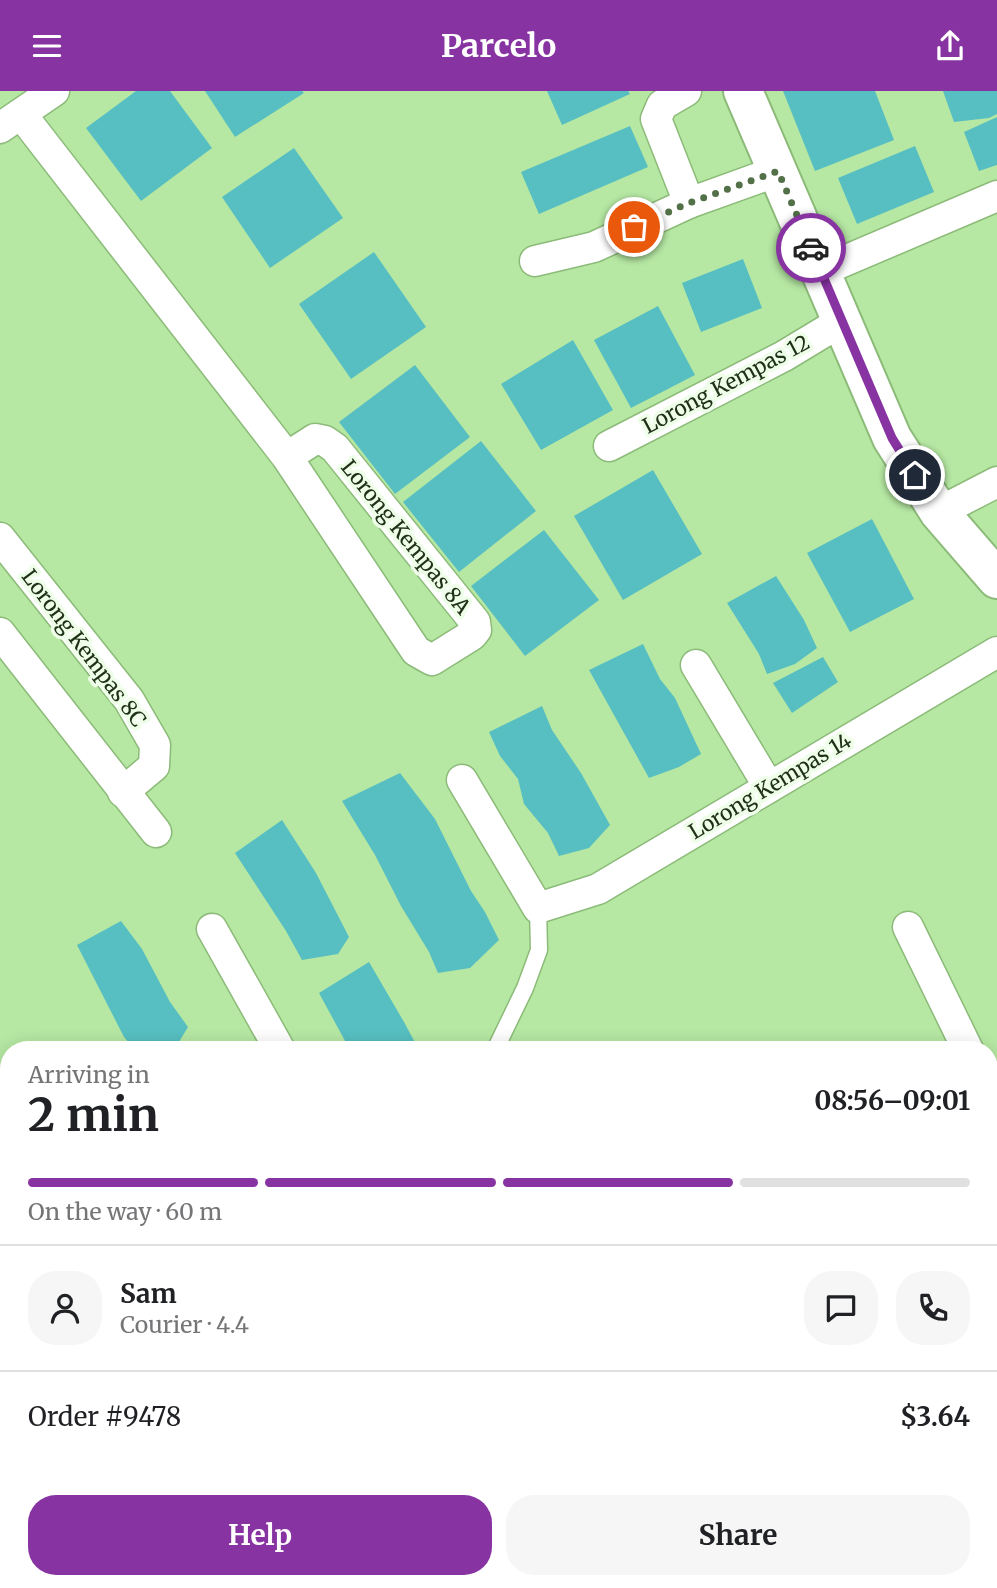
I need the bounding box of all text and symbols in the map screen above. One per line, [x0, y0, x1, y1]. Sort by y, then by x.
text: Parcelo [441, 26, 556, 66]
icon: menu [28, 27, 66, 65]
icon: share [931, 27, 969, 65]
pin [604, 197, 664, 257]
icon: bag [615, 208, 653, 246]
courier [776, 213, 846, 283]
icon: car [792, 229, 830, 267]
street label: Lorong Kempas 12 [638, 329, 814, 439]
pin [885, 445, 945, 505]
street label: Lorong Kempas 8A [335, 454, 477, 620]
icon: home [896, 456, 934, 494]
street label: Lorong Kempas 8C [16, 564, 152, 732]
street label: Lorong Kempas 14 [684, 727, 856, 845]
text: Arriving in [28, 1060, 150, 1089]
text: 08:56–09:01 [814, 1084, 970, 1117]
text: 2 min [28, 1086, 159, 1144]
text: On the way · 60 m [28, 1197, 222, 1226]
button: person [28, 1271, 102, 1345]
button: chat [804, 1271, 878, 1345]
button: phone [896, 1271, 970, 1345]
text: Sam [120, 1277, 177, 1310]
text: Courier · 4.4 [120, 1310, 249, 1339]
text: Order #9478 [28, 1400, 181, 1433]
text: $3.64 [900, 1400, 970, 1433]
button: Help [28, 1495, 492, 1575]
button: Share [506, 1495, 970, 1575]

